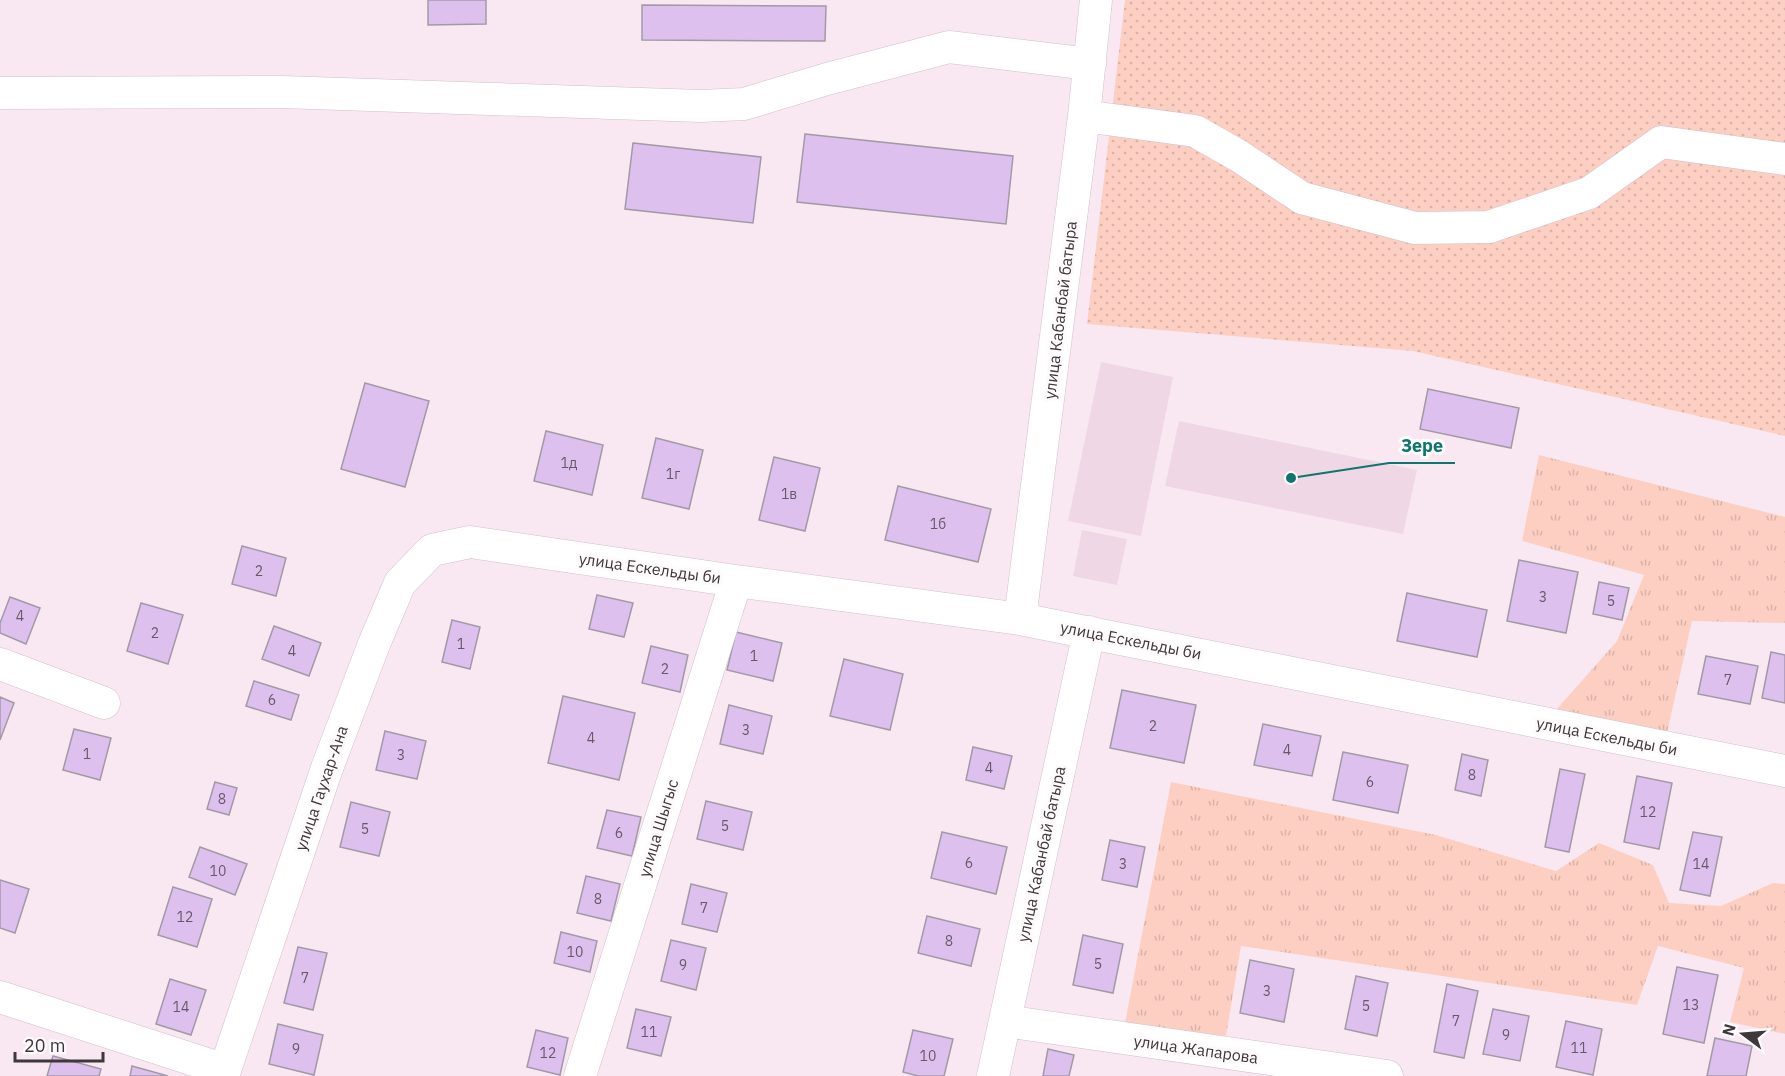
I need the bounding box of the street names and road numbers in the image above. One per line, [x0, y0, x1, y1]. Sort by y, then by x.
street label: улица Кабанбай батыра [1039, 219, 1081, 400]
street label: улица Ескельды би [578, 548, 722, 588]
street label: улица Ескельды би [1059, 617, 1203, 663]
street label: улица Ескельды би [1535, 713, 1679, 759]
street label: улица Гаухар-Ана [290, 722, 352, 853]
street label: улица Кабанбай батыра [1013, 764, 1070, 944]
street label: улица Шыгыс [634, 777, 682, 879]
street label: улица Жапарова [1132, 1030, 1260, 1068]

